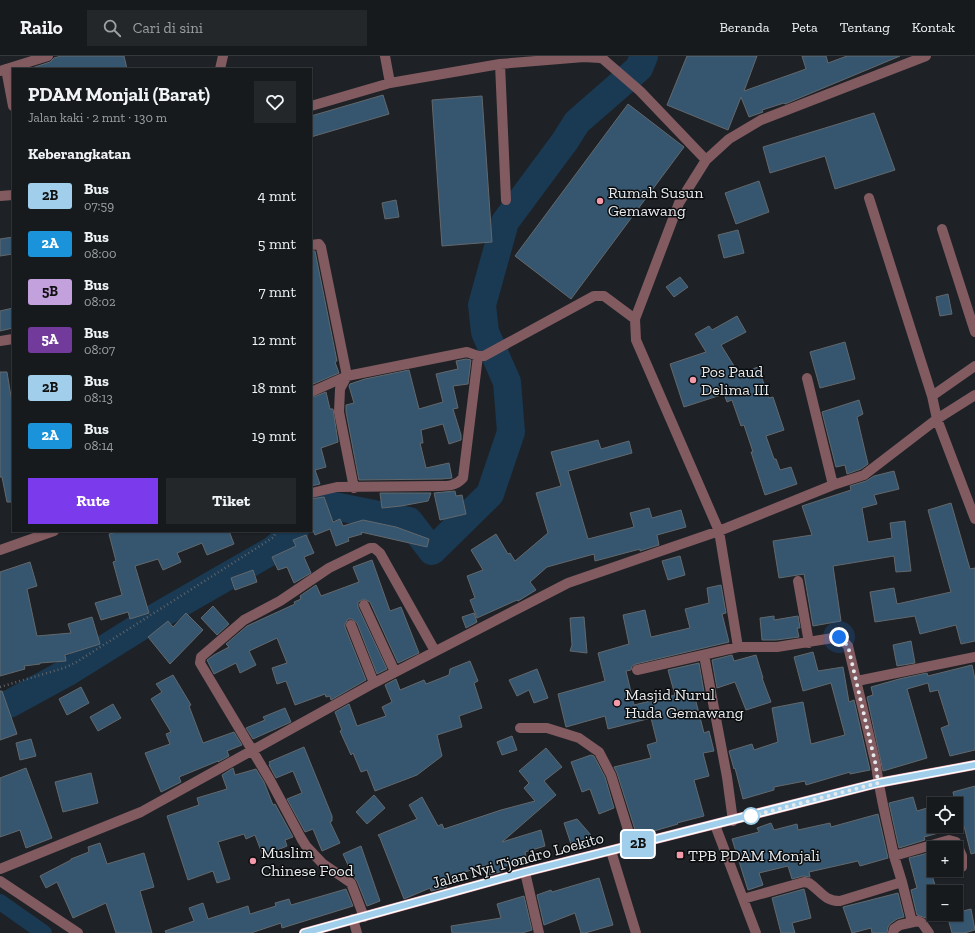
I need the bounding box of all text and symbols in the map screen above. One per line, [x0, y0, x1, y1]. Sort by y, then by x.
search box [87, 10, 367, 46]
text: Railo [20, 16, 63, 39]
icon: search [101, 17, 123, 39]
text: Cari di sini [133, 19, 203, 37]
text: Beranda [719, 19, 770, 36]
text: Peta [792, 19, 818, 36]
text: Tentang [840, 19, 890, 36]
text: Kontak [912, 19, 955, 36]
button: heart [254, 81, 296, 123]
text: PDAM Monjali (Barat) [28, 83, 210, 106]
text: Jalan kaki · 2 mnt · 130 m [28, 110, 167, 125]
text: Keberangkatan [28, 145, 131, 163]
text: Bus [84, 180, 109, 198]
place label: Rumah Susun Gemawang [608, 183, 704, 220]
text: 2B [42, 187, 58, 204]
text: 4 mnt [257, 187, 296, 205]
marker: Rumah Susun Gemawang [595, 196, 605, 206]
text: 07:59 [84, 198, 114, 213]
text: Bus [84, 228, 109, 246]
text: 2A [41, 235, 59, 252]
text: 5 mnt [258, 235, 296, 253]
text: 08:00 [84, 246, 116, 261]
text: Bus [84, 276, 109, 294]
text: 5B [42, 283, 58, 300]
text: 7 mnt [258, 283, 296, 301]
text: 08:02 [84, 294, 116, 309]
text: Bus [84, 324, 109, 342]
text: 5A [42, 331, 58, 348]
text: 12 mnt [252, 331, 296, 349]
text: 08:07 [84, 342, 115, 357]
place label: Pos Paud Delima III [701, 362, 769, 399]
text: Bus [84, 372, 109, 390]
marker: Pos Paud Delima III [688, 375, 698, 385]
text: 2B [42, 379, 58, 396]
text: 18 mnt [252, 379, 296, 397]
text: 08:13 [84, 390, 113, 405]
text: Bus [84, 420, 109, 438]
text: 2A [41, 427, 59, 444]
text: 19 mnt [252, 427, 296, 445]
text: 08:14 [84, 438, 113, 453]
button: Rute [28, 478, 158, 524]
button: Tiket [166, 478, 296, 524]
your location [829, 627, 849, 647]
place label: Masjid Nurul Huda Gemawang [625, 685, 744, 722]
marker: Masjid Nurul Huda Gemawang [612, 698, 622, 708]
map controls [927, 797, 963, 921]
button: locate [927, 797, 963, 833]
unlabelled marker [742, 807, 760, 825]
street label: Jalan Nyi Tjondro Loekito [430, 828, 606, 892]
line badge: 2B [620, 831, 656, 857]
text: 2B [630, 835, 646, 852]
button: + [927, 841, 963, 877]
place label: Muslim Chinese Food [261, 843, 354, 880]
place label: TPB PDAM Monjali [688, 846, 820, 865]
marker: TPB PDAM Monjali [675, 850, 685, 860]
marker: Muslim Chinese Food [248, 856, 258, 866]
button: − [927, 885, 963, 921]

